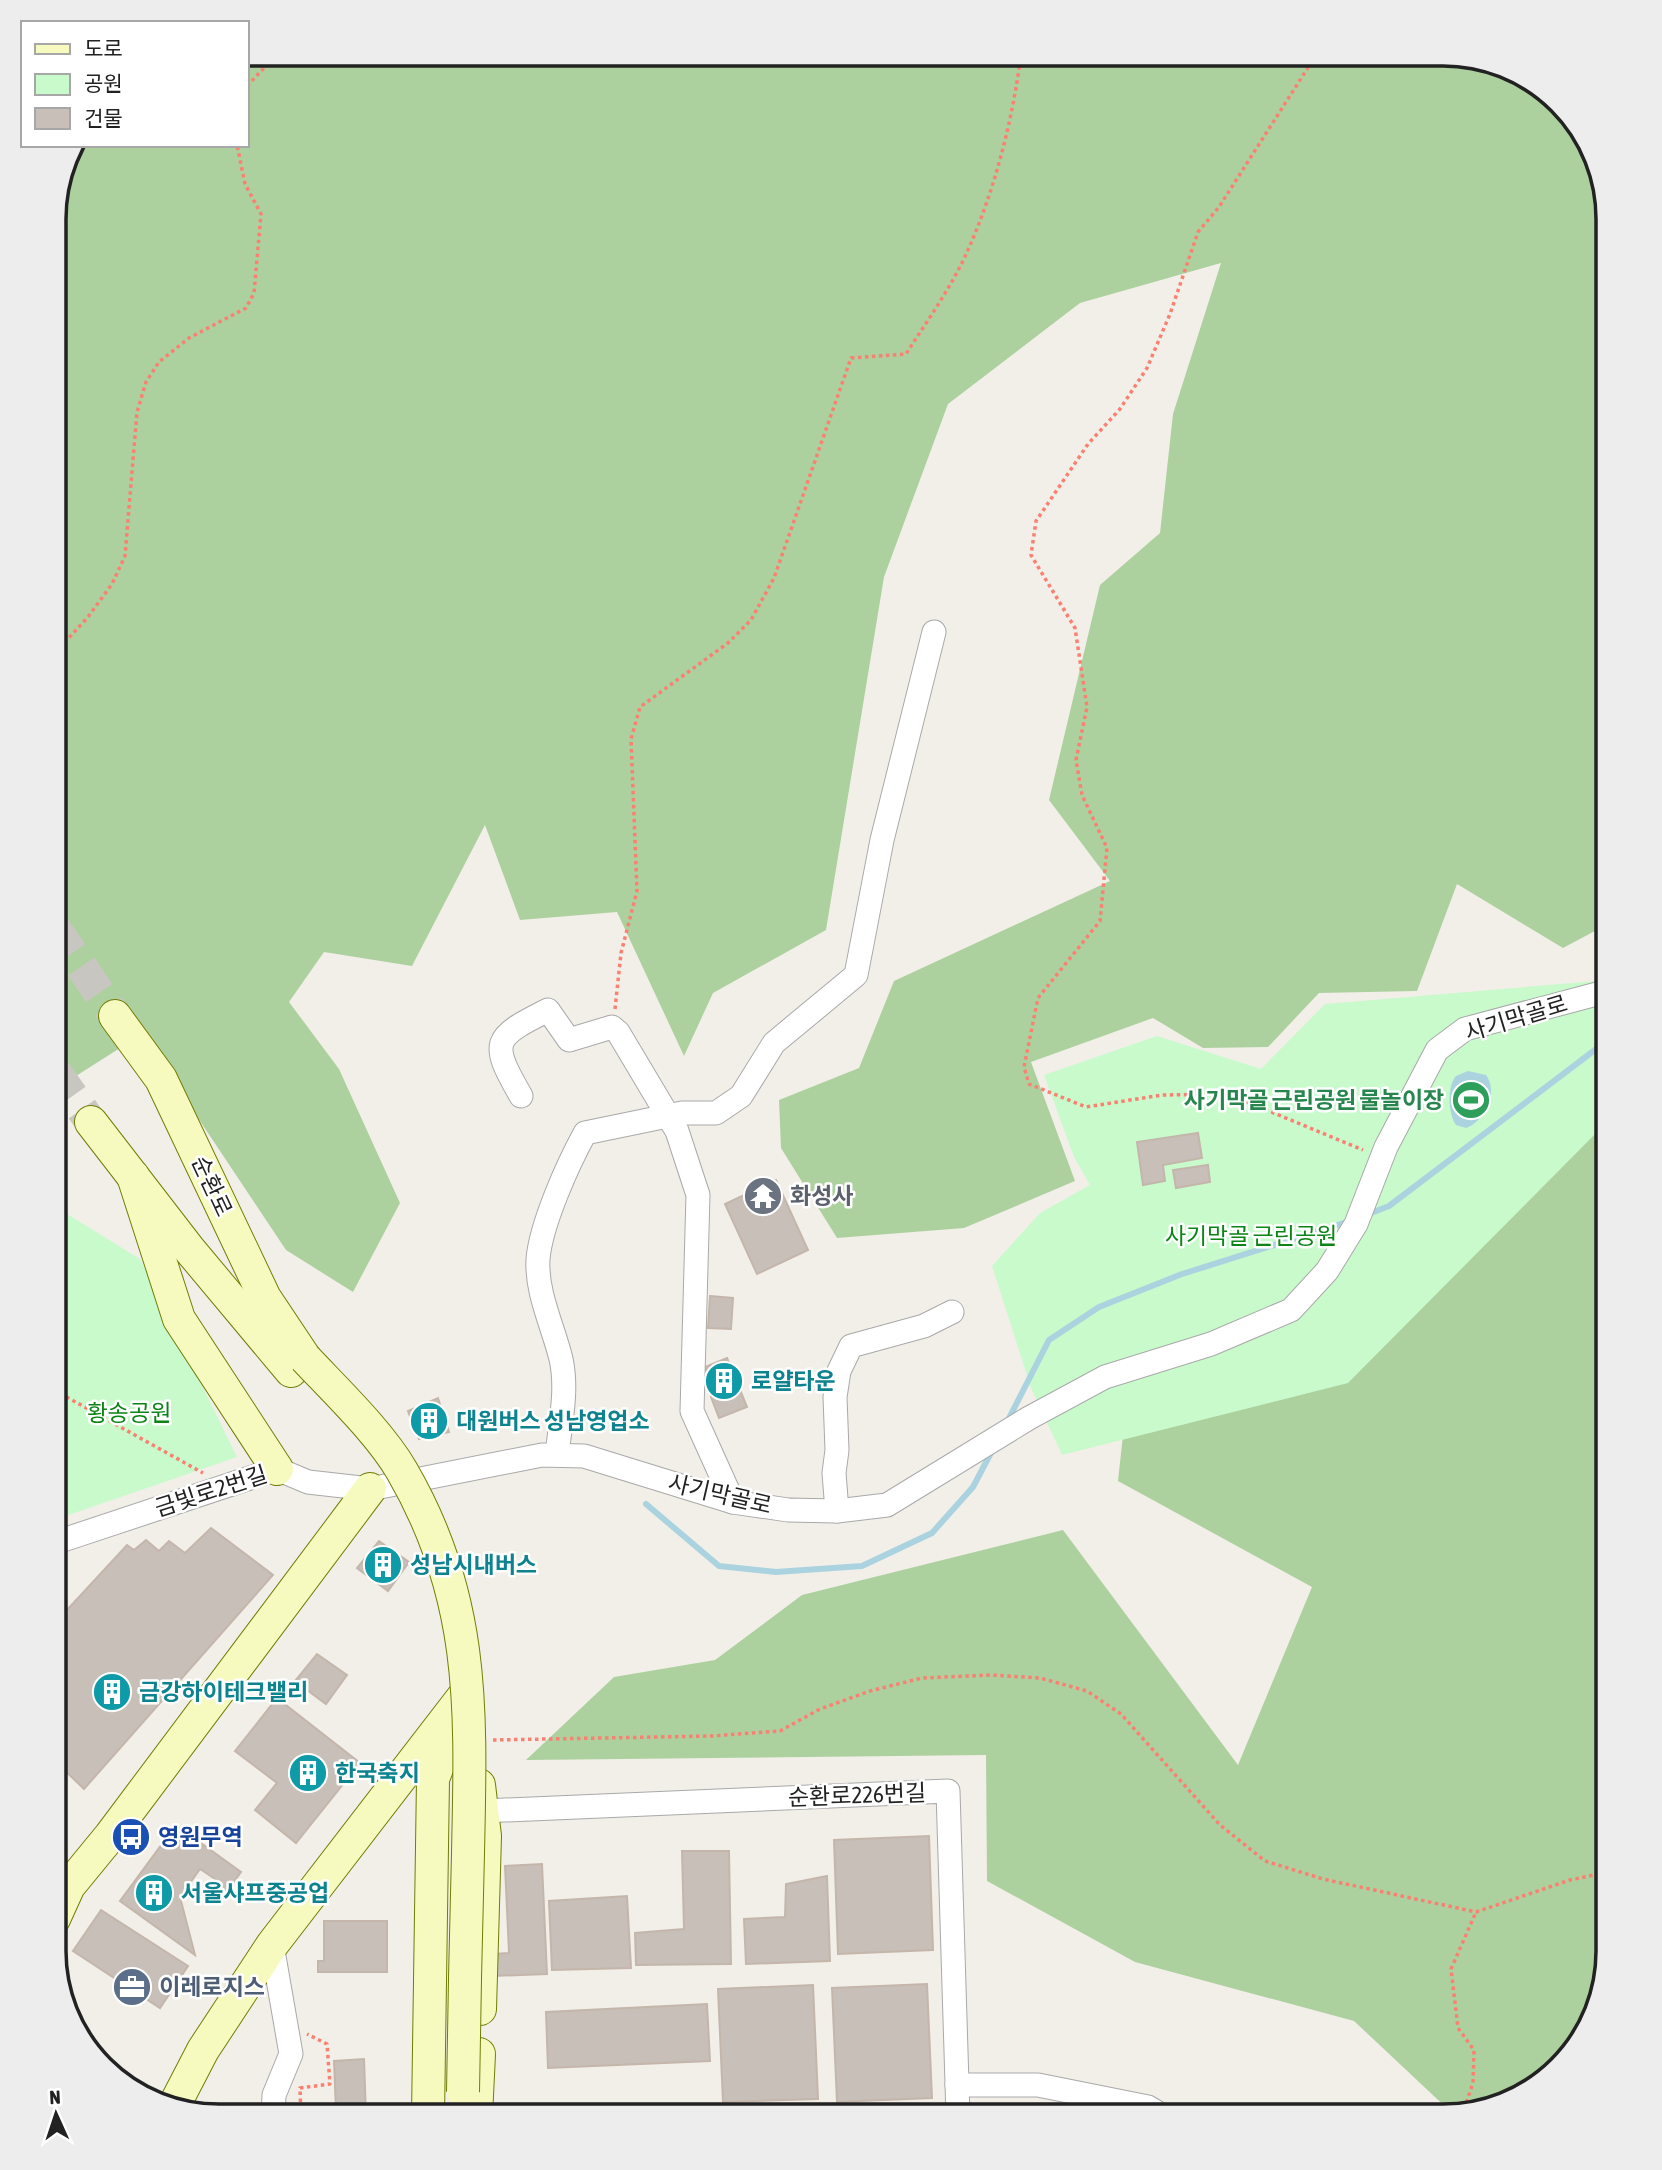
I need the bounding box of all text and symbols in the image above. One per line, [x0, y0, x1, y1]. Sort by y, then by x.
legend [21, 21, 248, 147]
text: 도로 [84, 36, 123, 60]
text: 공원 [84, 71, 123, 95]
text: 건물 [84, 106, 123, 130]
street label: 사기막골로 [1462, 990, 1570, 1046]
sports icon: 사기막골 근린공원 물놀이장 [1450, 1079, 1492, 1121]
place label: 사기막골 근린공원 물놀이장 [1184, 1087, 1444, 1113]
street label: 순환로 [187, 1152, 237, 1220]
temple icon: 화성사 [742, 1175, 784, 1217]
place label: 화성사 [790, 1183, 853, 1209]
park label: 사기막골 근린공원 [1165, 1223, 1337, 1249]
building icon: 로얄타운 [703, 1360, 745, 1402]
place label: 로얄타운 [751, 1368, 836, 1394]
park label: 황송공원 [87, 1400, 171, 1426]
building icon: 대원버스 성남영업소 [408, 1400, 450, 1442]
place label: 대원버스 성남영업소 [456, 1408, 650, 1434]
street label: 금빛로2번길 [152, 1461, 270, 1521]
street label: 사기막골로 [666, 1469, 774, 1519]
building icon: 성남시내버스 [362, 1544, 404, 1586]
place label: 성남시내버스 [410, 1552, 537, 1578]
building icon: 금강하이테크밸리 [91, 1671, 133, 1713]
place label: 금강하이테크밸리 [139, 1679, 308, 1705]
building icon: 한국축지 [287, 1752, 329, 1794]
place label: 한국축지 [335, 1760, 420, 1786]
street label: 순환로226번길 [787, 1780, 927, 1810]
bus stop icon: 영원무역 [110, 1816, 152, 1858]
place label: 영원무역 [158, 1824, 243, 1850]
building icon: 서울샤프중공업 [133, 1872, 175, 1914]
place label: 서울샤프중공업 [181, 1880, 329, 1906]
office icon: 이레로지스 [111, 1966, 153, 2008]
place label: 이레로지스 [159, 1974, 265, 2000]
north arrow [21, 2079, 91, 2149]
text: N [49, 2086, 61, 2108]

